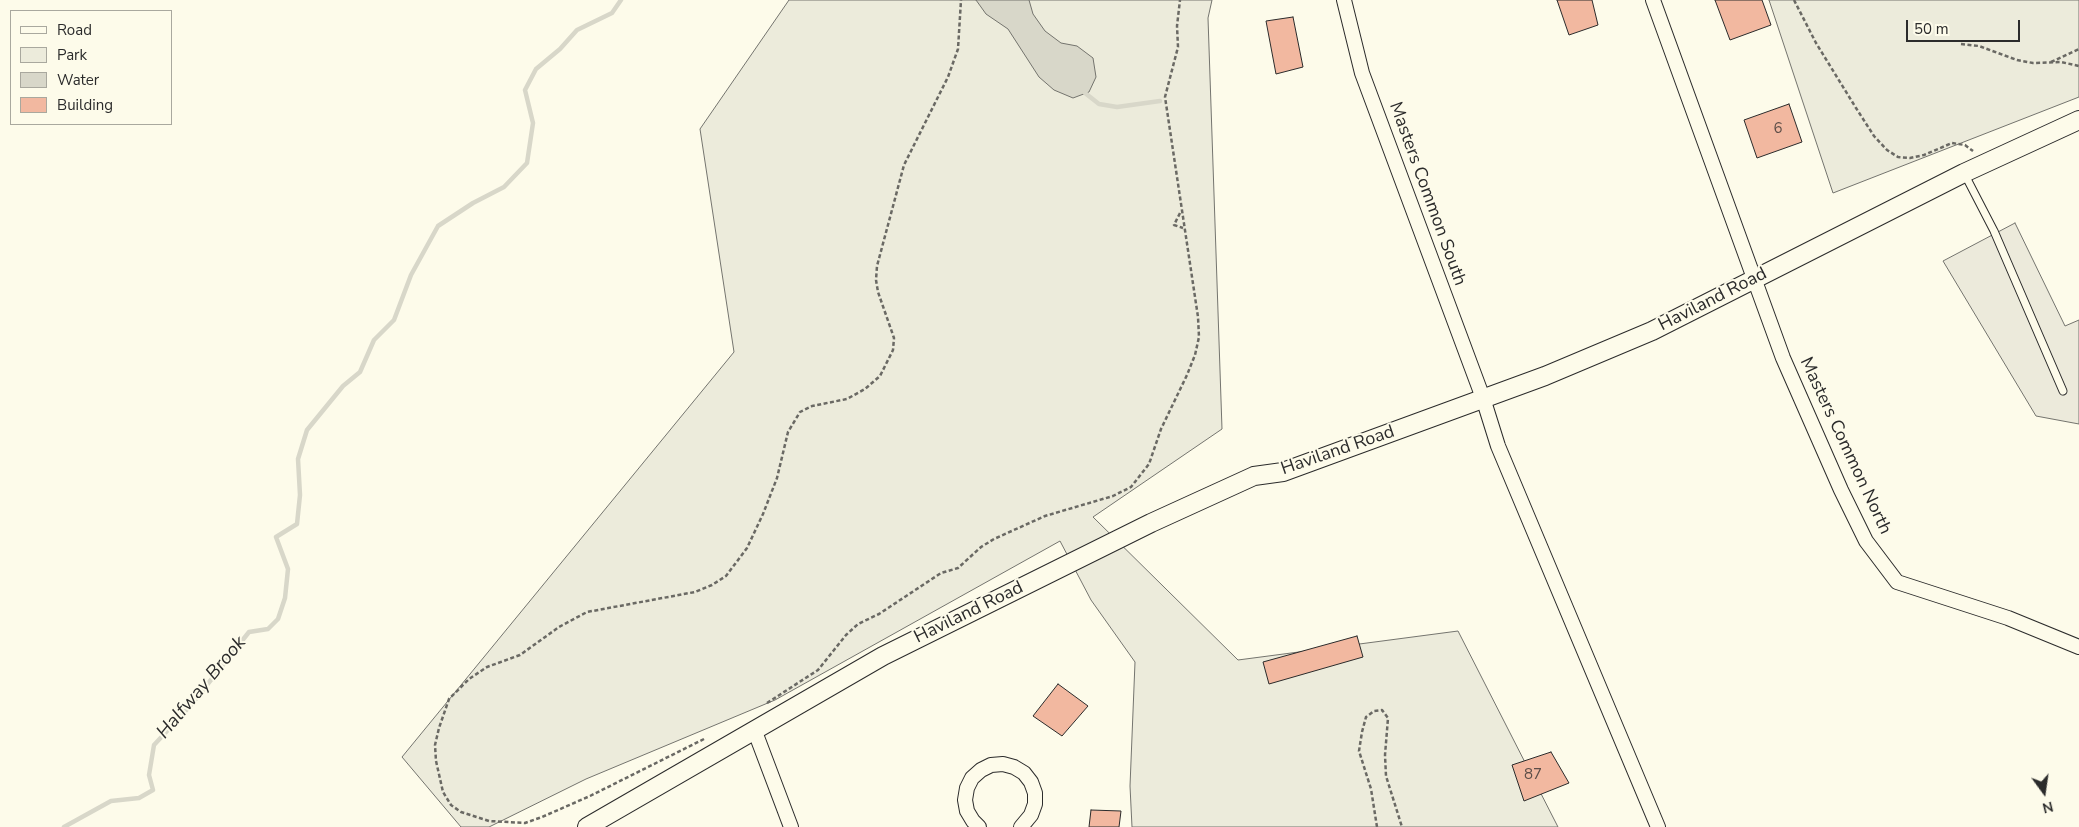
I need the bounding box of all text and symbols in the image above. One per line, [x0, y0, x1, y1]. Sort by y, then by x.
legend [10, 10, 172, 125]
scale bar [1909, 10, 2023, 42]
text: 50 m [1914, 19, 1949, 39]
text: Road [57, 20, 92, 40]
text: Park [57, 45, 87, 65]
text: Water [57, 70, 99, 90]
text: Building [57, 95, 113, 115]
street label: Masters Common South [1384, 99, 1470, 289]
house number: 6 [1774, 120, 1782, 138]
street label: Haviland Road [1655, 263, 1771, 337]
street label: Masters Common North [1794, 354, 1896, 538]
street label: Haviland Road [1278, 421, 1398, 481]
street label: Haviland Road [911, 577, 1027, 649]
water label: Halfway Brook [153, 632, 251, 744]
house number: 87 [1524, 766, 1542, 784]
north arrow [2019, 767, 2069, 817]
text: N [2040, 797, 2055, 818]

